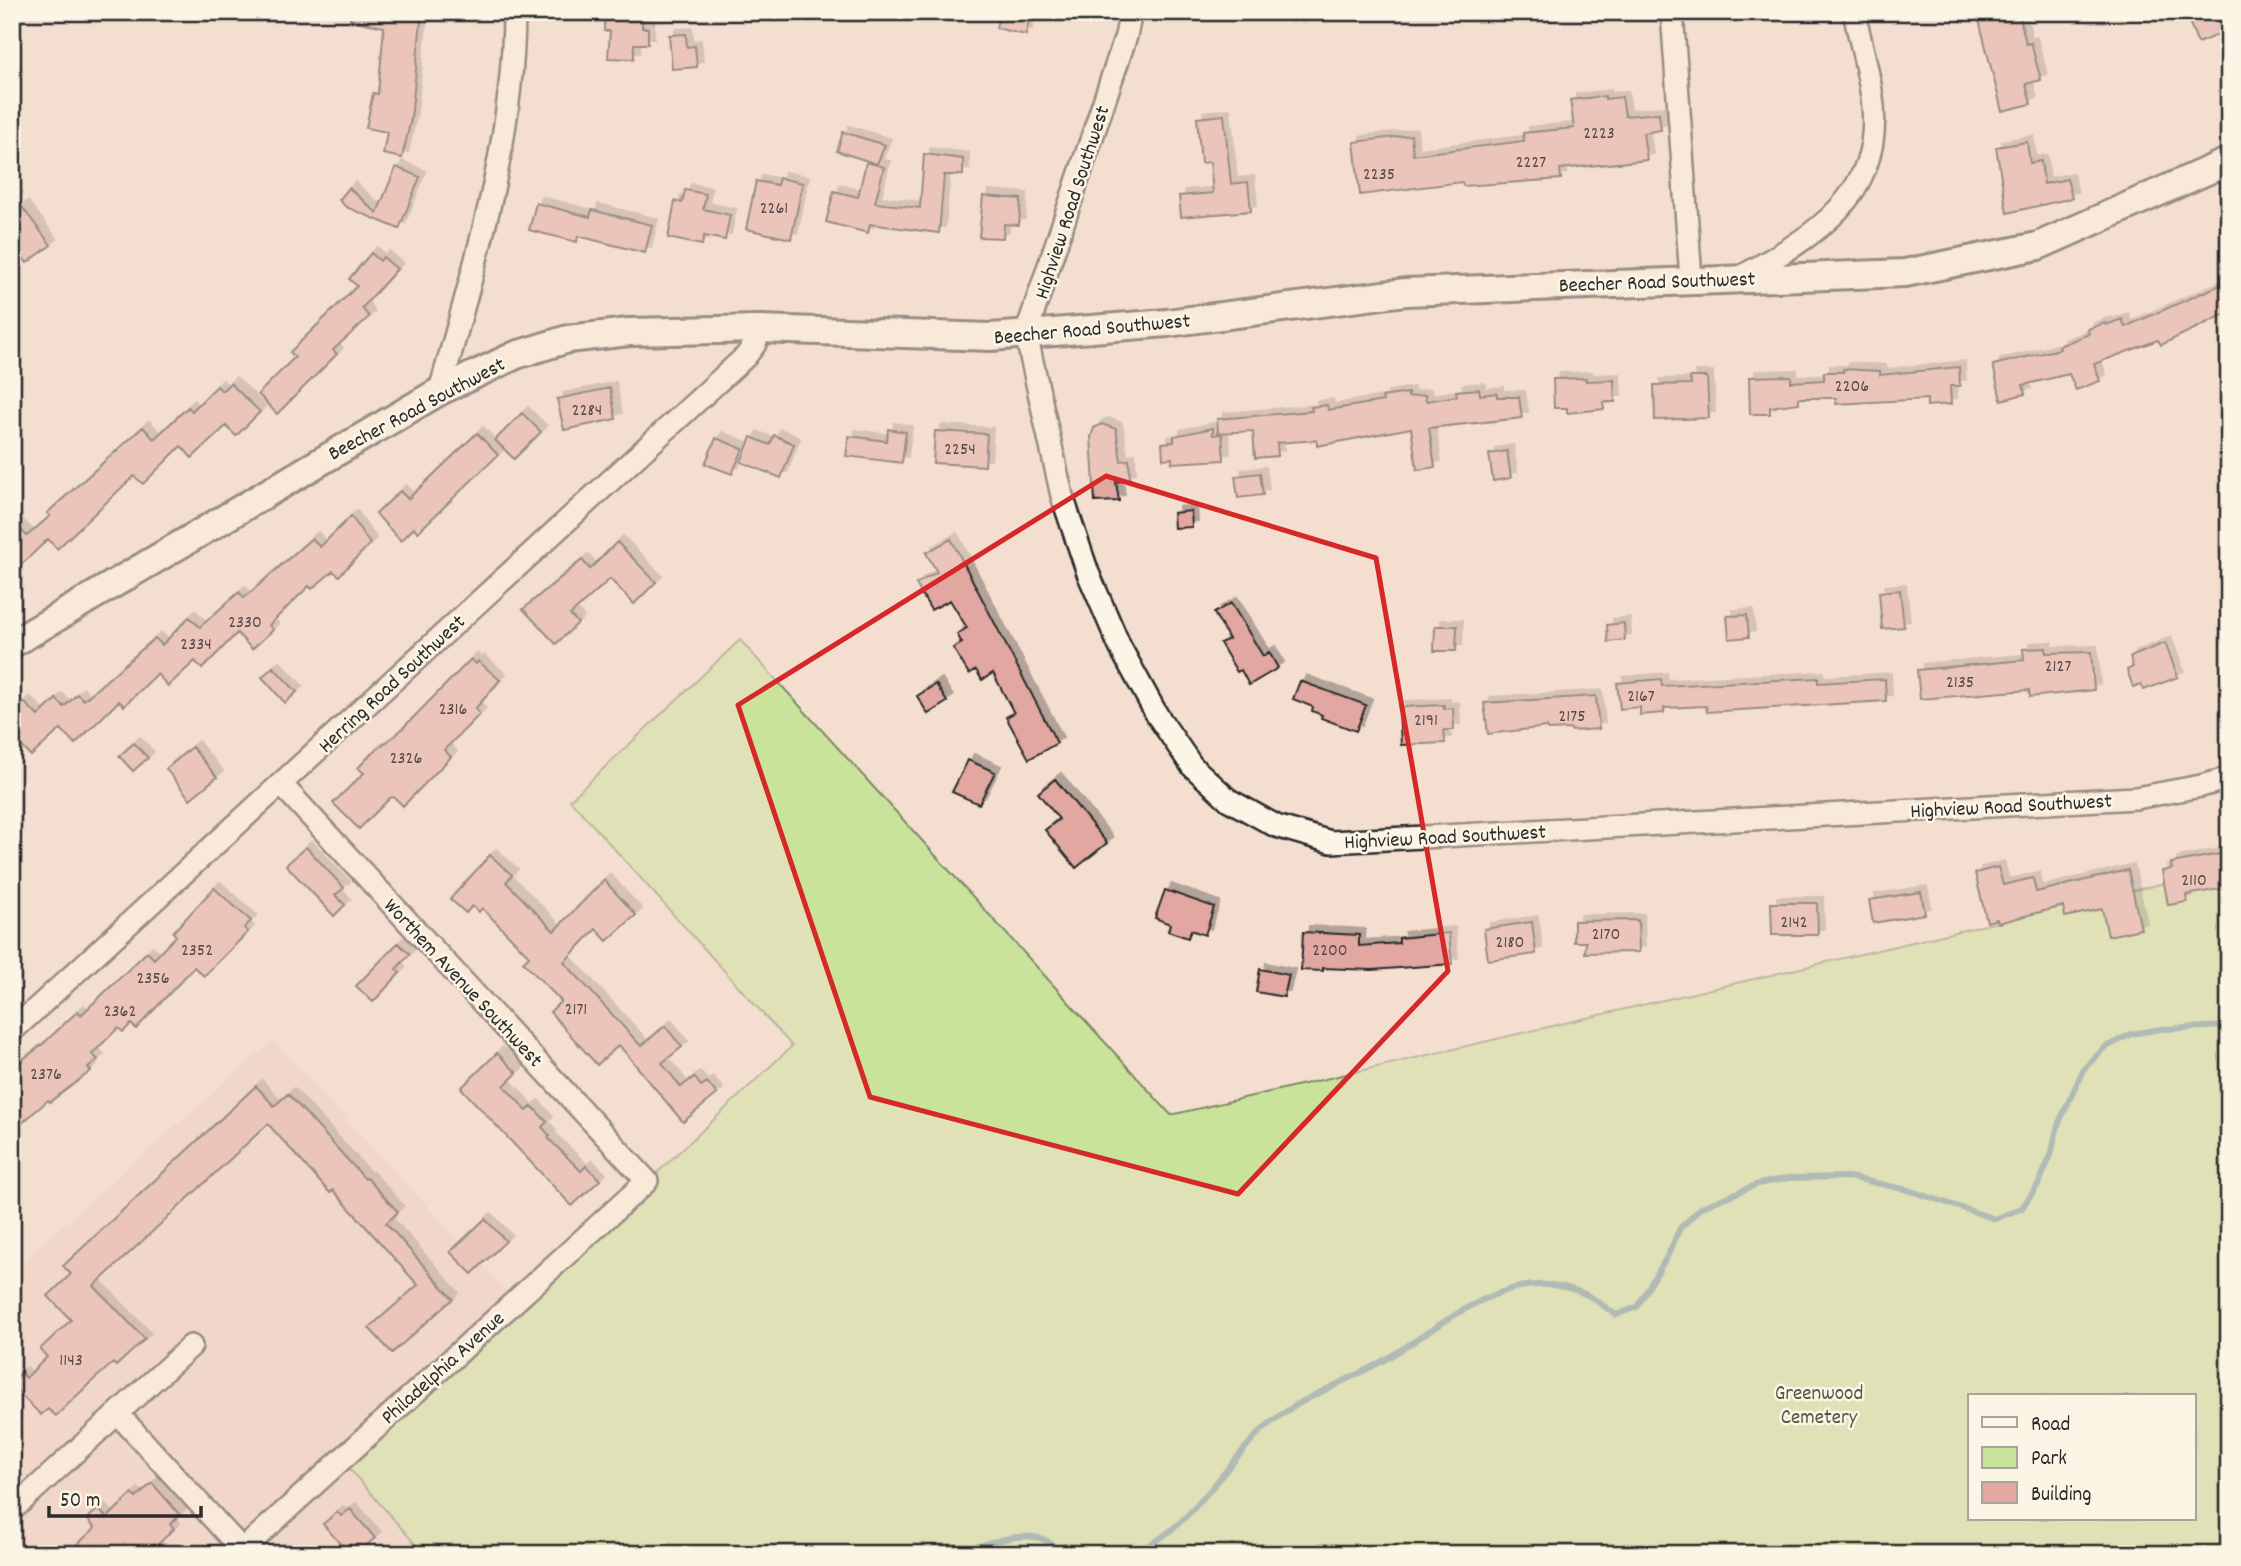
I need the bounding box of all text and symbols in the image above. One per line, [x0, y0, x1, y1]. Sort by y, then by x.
street label: Highview Road Southwest [1028, 102, 1119, 304]
house number: 2223 [1583, 122, 1615, 147]
house number: 2227 [1516, 151, 1546, 176]
house number: 2235 [1363, 163, 1395, 188]
house number: 2261 [760, 197, 788, 222]
street label: Beecher Road Southwest [1558, 266, 1756, 302]
street label: Beecher Road Southwest [993, 307, 1192, 355]
street label: Beecher Road Southwest [323, 351, 512, 470]
house number: 2206 [1835, 375, 1869, 400]
house number: 2284 [572, 399, 602, 424]
house number: 2254 [944, 438, 976, 463]
street label: Herring Road Southwest [313, 609, 474, 761]
house number: 2330 [228, 611, 262, 636]
house number: 2334 [180, 633, 212, 658]
house number: 2127 [2045, 655, 2071, 680]
house number: 2135 [1946, 671, 1974, 696]
house number: 2167 [1627, 685, 1655, 710]
house number: 2316 [439, 698, 467, 723]
house number: 2175 [1558, 705, 1586, 730]
house number: 2191 [1414, 709, 1438, 734]
house number: 2326 [390, 747, 422, 772]
street label: Highview Road Southwest [1909, 788, 2113, 828]
street label: Highview Road Southwest [1343, 819, 1547, 859]
house number: 2110 [2181, 869, 2207, 894]
street label: Worthem Avenue Southwest [375, 893, 549, 1076]
house number: 2142 [1780, 911, 1808, 936]
house number: 2170 [1592, 923, 1620, 948]
house number: 2180 [1496, 931, 1524, 956]
house number: 2352 [181, 939, 213, 964]
house number: 2200 [1312, 939, 1348, 964]
house number: 2356 [136, 967, 170, 992]
house number: 2171 [565, 998, 587, 1023]
house number: 2362 [104, 1000, 136, 1025]
house number: 2376 [30, 1063, 62, 1088]
street label: Philadelphia Avenue [376, 1305, 512, 1433]
house number: 1143 [59, 1349, 83, 1374]
park label: Greenwood Cemetery [1775, 1380, 1863, 1434]
legend [1968, 1394, 2196, 1520]
text: Road [2031, 1411, 2070, 1441]
text: Park [2031, 1445, 2067, 1475]
scale bar [49, 1475, 201, 1519]
text: Building [2031, 1481, 2091, 1511]
text: 50 m [60, 1487, 100, 1517]

